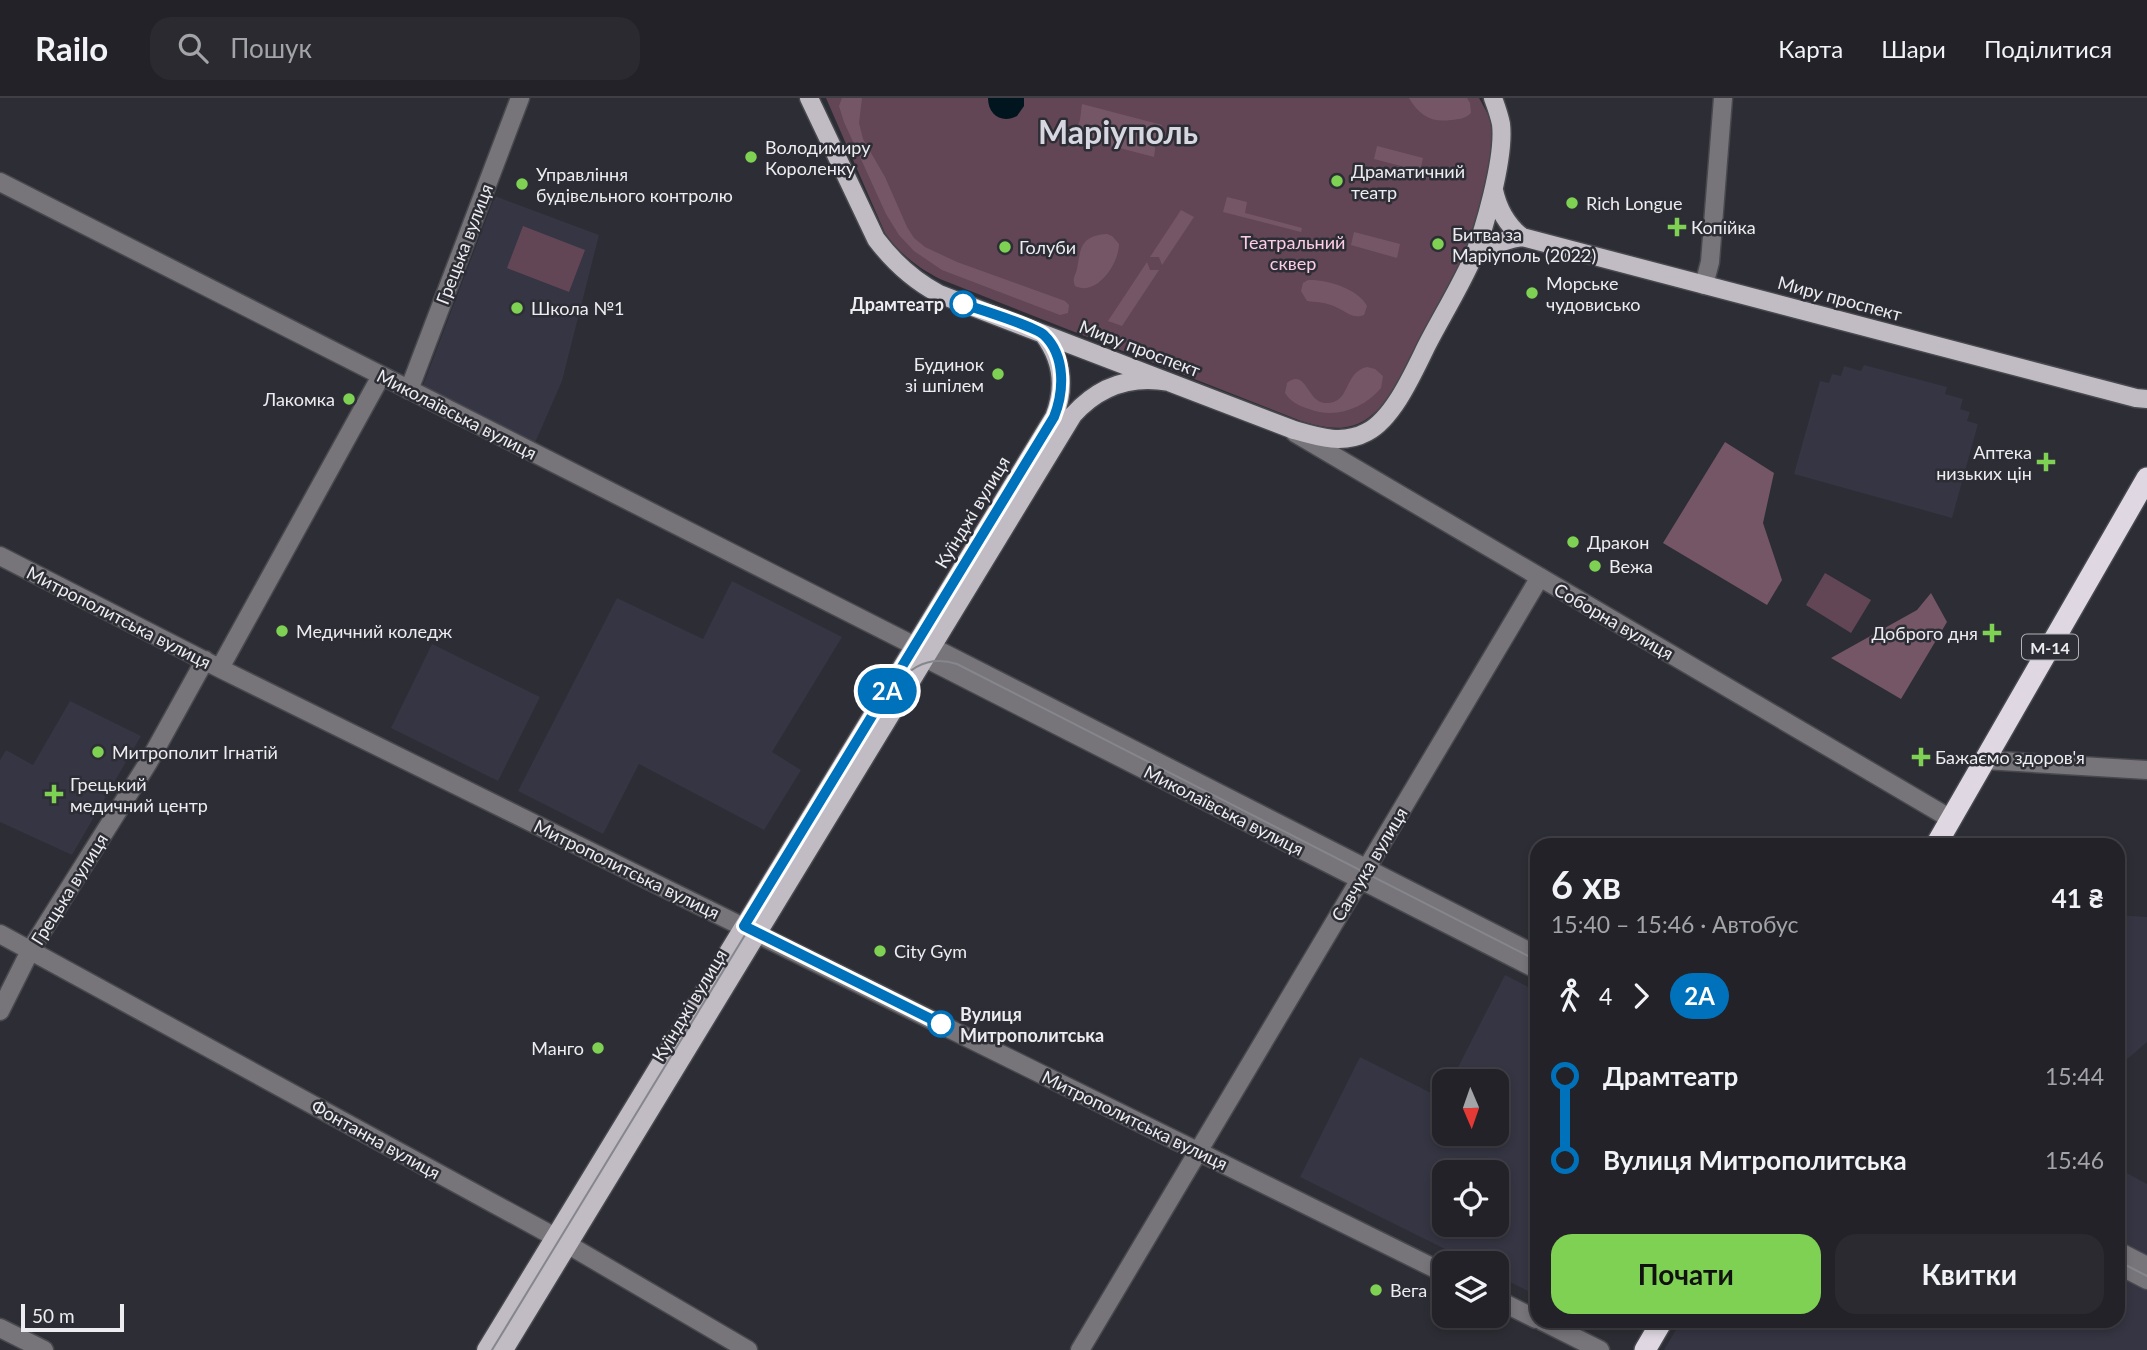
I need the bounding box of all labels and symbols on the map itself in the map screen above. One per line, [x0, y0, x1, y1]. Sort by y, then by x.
district label: Маріуполь [1038, 112, 1198, 151]
place label: Володимиру Короленку [765, 136, 871, 179]
marker: Володимиру Короленку [743, 149, 759, 165]
place label: Драматичний театр [1351, 160, 1465, 203]
place label: Управління будівельного контролю [536, 163, 733, 206]
marker: Драматичний театр [1329, 173, 1345, 189]
marker: Управління будівельного контролю [514, 176, 530, 192]
street label: Грецька вулиця [431, 181, 497, 307]
place label: Rich Longue [1586, 192, 1682, 214]
marker: Rich Longue [1564, 195, 1580, 211]
place label: Копійка [1691, 216, 1756, 238]
marker: Копійка [1669, 219, 1685, 235]
place label: Битва за Маріуполь (2022) [1452, 223, 1596, 266]
park label: Театральний сквер [1241, 231, 1345, 274]
place label: Голуби [1019, 236, 1076, 258]
marker: Битва за Маріуполь (2022) [1430, 236, 1446, 252]
marker: Голуби [997, 239, 1013, 255]
street label: Миру проспект [1775, 271, 1905, 325]
place label: Морське чудовисько [1546, 272, 1641, 315]
marker: Морське чудовисько [1524, 285, 1540, 301]
marker: Драмтеатр [950, 291, 976, 317]
place label: Драмтеатр [850, 293, 944, 315]
place label: Школа №1 [531, 297, 625, 319]
marker: Школа №1 [509, 300, 525, 316]
street label: Миру проспект [1076, 315, 1204, 381]
place label: Будинок зі шпілем [905, 353, 985, 396]
street label: Миколаївська вулиця [373, 364, 541, 464]
marker: Будинок зі шпілем [990, 366, 1006, 382]
place label: Лакомка [262, 388, 335, 410]
marker: Лакомка [341, 391, 357, 407]
place label: Аптека низьких цін [1936, 441, 2032, 484]
street label: Куїнджі вулиця [930, 452, 1014, 572]
marker: Аптека низьких цін [2038, 454, 2054, 470]
place label: Дракон [1587, 531, 1649, 553]
marker: Дракон [1565, 534, 1581, 550]
place label: Вежа [1609, 555, 1653, 577]
marker: Вежа [1587, 558, 1603, 574]
street label: Митрополитська вулиця [23, 561, 215, 673]
street label: Соборна вулиця [1550, 578, 1678, 664]
place label: Медичний коледж [296, 620, 452, 642]
place label: Доброго дня [1871, 622, 1978, 644]
marker: Медичний коледж [274, 623, 290, 639]
marker: Доброго дня [1984, 625, 2000, 641]
road number: М-14 [2022, 634, 2078, 660]
line badge: 2А [856, 668, 918, 714]
place label: Митрополит Ігнатій [112, 741, 278, 763]
marker: Митрополит Ігнатій [90, 744, 106, 760]
place label: Бажаємо здоров'я [1935, 746, 2085, 768]
marker: Бажаємо здоров'я [1913, 749, 1929, 765]
street label: Миколаївська вулиця [1140, 760, 1308, 860]
place label: Грецький медичний центр [70, 773, 208, 816]
marker: Грецький медичний центр [44, 784, 64, 804]
street label: Савчука вулиця [1326, 803, 1412, 925]
street label: Митрополитська вулиця [531, 814, 723, 924]
street label: Грецька вулиця [26, 829, 112, 949]
place label: City Gym [894, 940, 967, 962]
marker: City Gym [872, 943, 888, 959]
street label: Куїнджі вулиця [647, 945, 731, 1065]
place label: Вулиця Митрополитська [960, 1003, 1104, 1046]
marker: Вулиця Митрополитська [928, 1011, 954, 1037]
place label: Манго [531, 1037, 584, 1059]
marker: Манго [590, 1040, 606, 1056]
street label: Митрополитська вулиця [1039, 1065, 1231, 1175]
north arrow [1432, 1069, 1508, 1146]
street label: Фонтанна вулиця [308, 1095, 444, 1183]
place label: Вега [1390, 1279, 1427, 1301]
marker: Вега [1368, 1282, 1384, 1298]
scale bar [21, 1301, 124, 1333]

